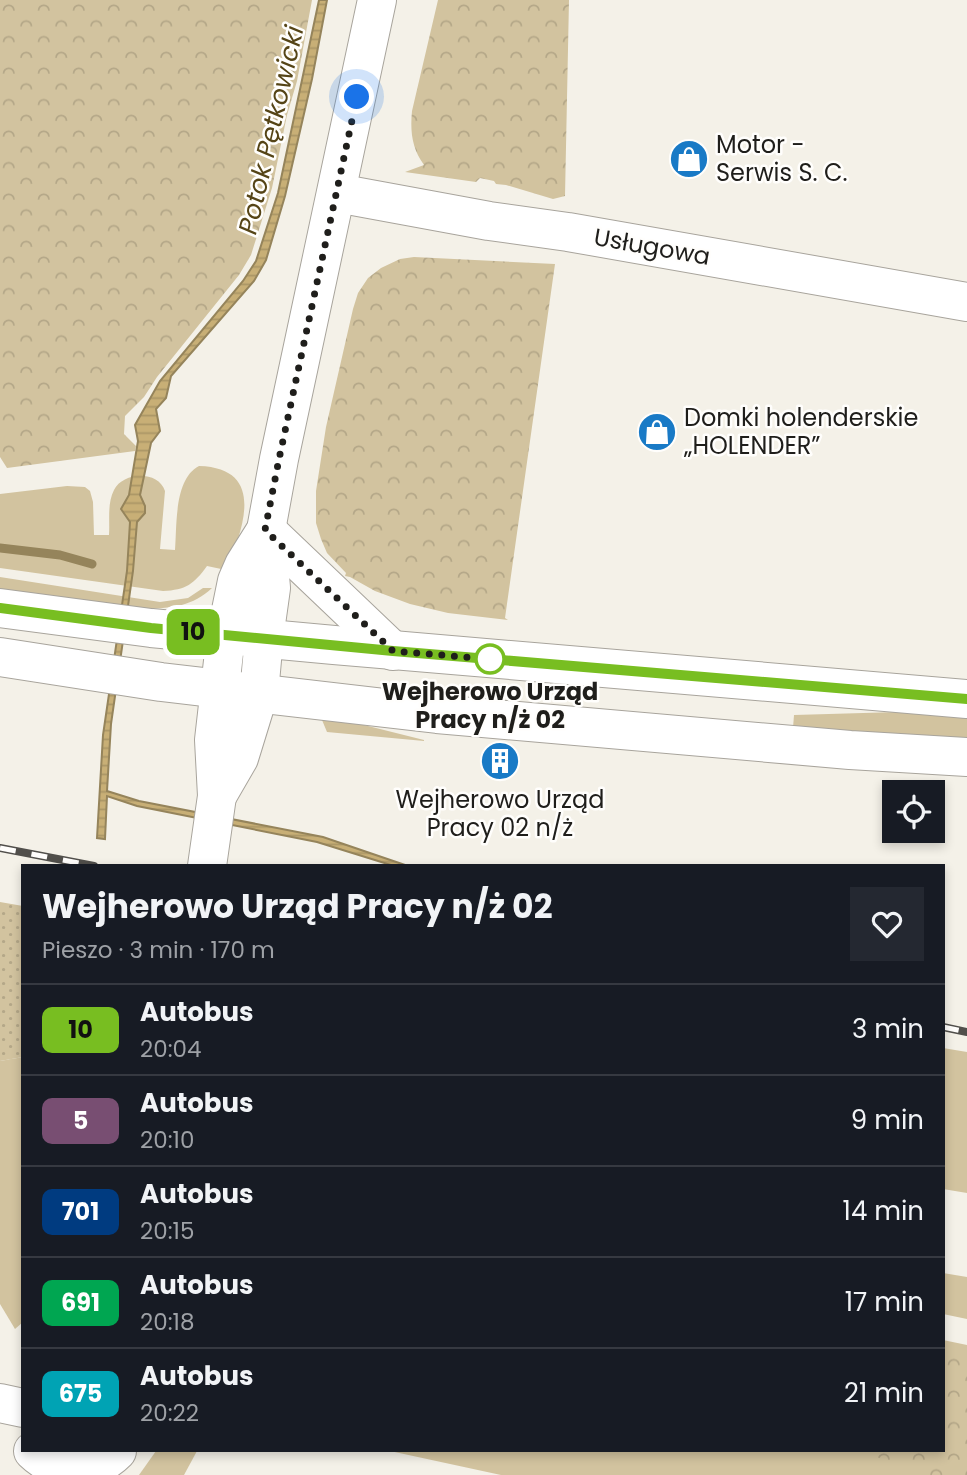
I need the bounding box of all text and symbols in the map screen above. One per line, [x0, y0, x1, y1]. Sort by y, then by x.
water label: Potok Pętkowicki [230, 22, 313, 238]
your location [339, 79, 374, 114]
place label: Motor - Serwis S. C. [716, 128, 848, 189]
shop icon: Motor - Serwis S. C. [668, 138, 710, 180]
street label: Usługowa [591, 220, 713, 273]
place label: Domki holenderskie „HOLENDER” [683, 401, 918, 462]
shop icon: Domki holenderskie „HOLENDER” [636, 411, 678, 453]
line badge: 10 [162, 609, 224, 655]
text: 10 [181, 615, 205, 648]
marker: Wejherowo Urząd Pracy n/ż 02 [475, 644, 505, 674]
place label: Wejherowo Urząd Pracy n/ż 02 [382, 675, 598, 736]
building icon: Wejherowo Urząd Pracy 02 n/ż [479, 740, 521, 782]
map controls [882, 780, 945, 843]
button: locate [882, 780, 945, 843]
place label: Wejherowo Urząd Pracy 02 n/ż [396, 783, 604, 844]
text: Wejherowo Urząd Pracy n/ż 02 [42, 883, 552, 930]
button: heart [850, 887, 924, 961]
text: Pieszo · 3 min · 170 m [42, 934, 275, 966]
text: Autobus [140, 994, 254, 1030]
text: 3 min [852, 1011, 924, 1047]
text: 10 [68, 1013, 93, 1046]
text: 20:04 [140, 1033, 201, 1065]
text: Autobus [140, 1085, 254, 1121]
text: 9 min [851, 1102, 924, 1138]
text: 5 [73, 1104, 88, 1137]
text: 20:10 [140, 1124, 194, 1156]
text: Autobus [140, 1176, 254, 1212]
text: 14 min [843, 1193, 924, 1229]
text: 701 [62, 1195, 99, 1228]
text: 20:15 [140, 1215, 194, 1247]
text: Autobus [140, 1267, 254, 1303]
text: 17 min [845, 1284, 924, 1320]
text: 691 [61, 1286, 100, 1319]
text: 20:18 [140, 1306, 194, 1338]
text: Autobus [140, 1358, 254, 1394]
text: 21 min [844, 1375, 924, 1411]
text: 675 [59, 1377, 102, 1410]
text: 20:22 [140, 1397, 199, 1429]

